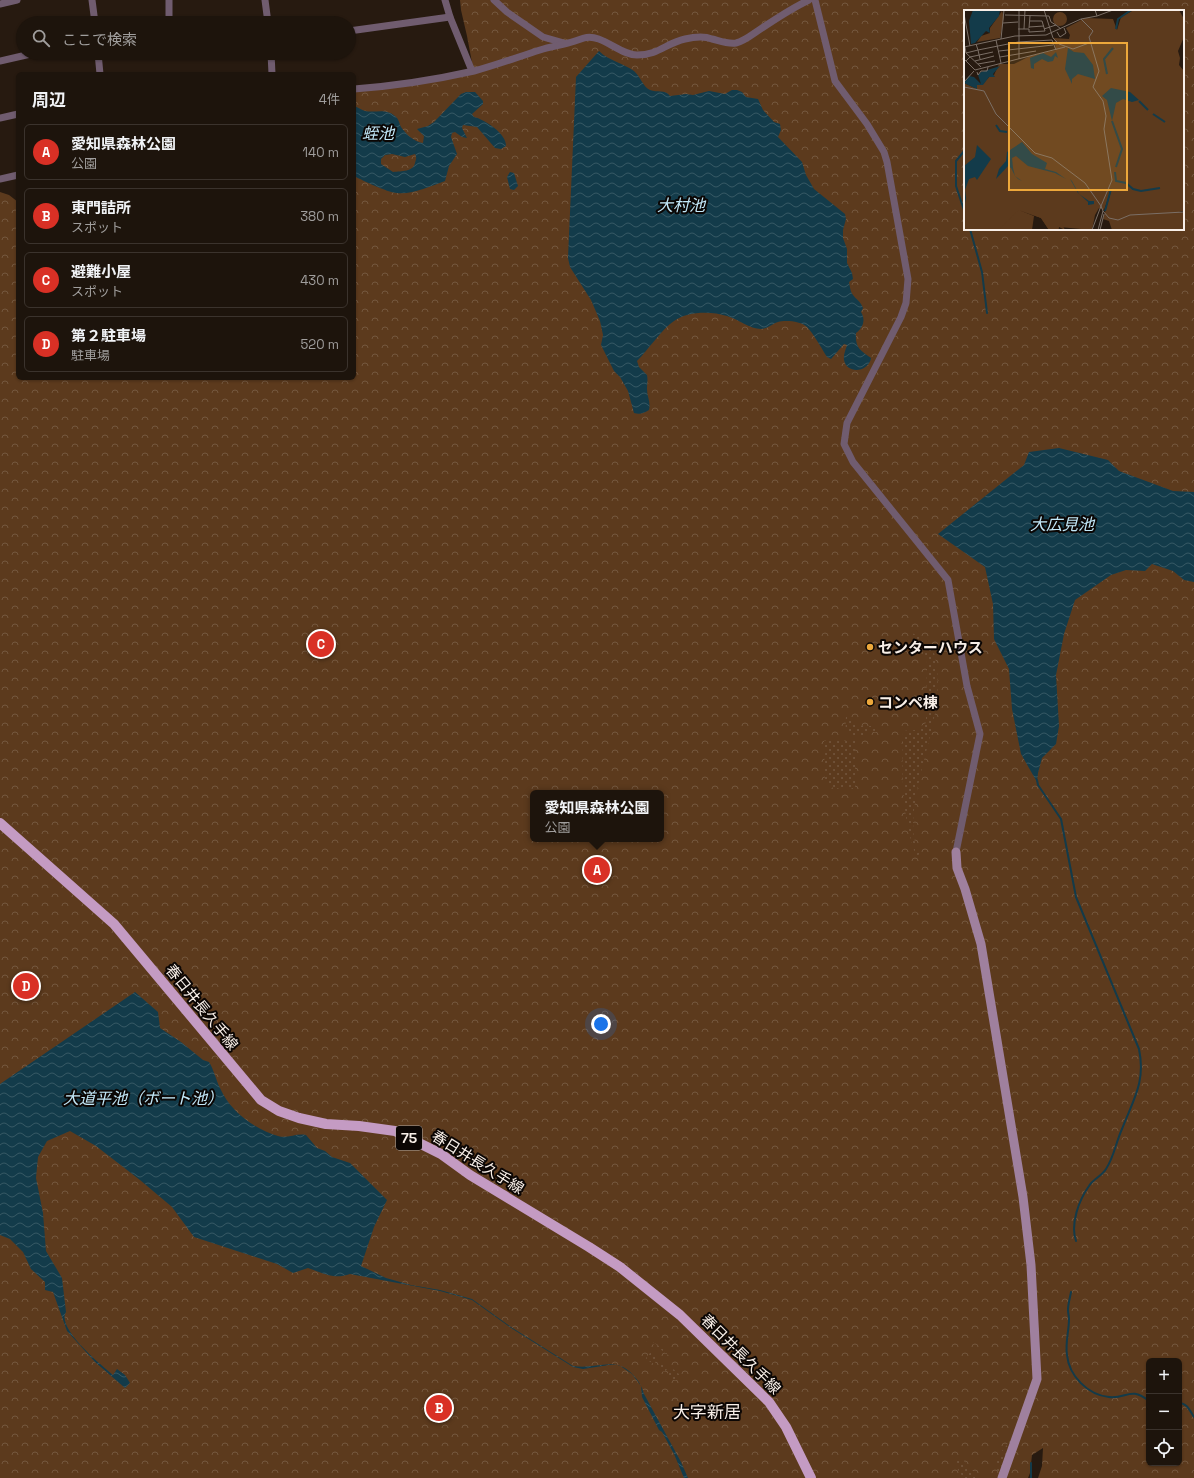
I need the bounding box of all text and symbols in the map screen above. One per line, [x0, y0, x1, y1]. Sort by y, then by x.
inset map [964, 10, 1184, 230]
search box [16, 16, 356, 60]
icon: search [30, 27, 52, 49]
text: ここで検索 [62, 30, 137, 49]
text: 周辺 [32, 89, 66, 111]
text: 4件 [319, 91, 340, 108]
water label: 蛭池 [362, 123, 396, 144]
text: 愛知県森林公園 [71, 134, 176, 153]
text: A [42, 144, 50, 161]
text: 140 m [303, 144, 339, 161]
text: 公園 [71, 155, 97, 172]
water label: 大村池 [657, 195, 707, 216]
text: 東門詰所 [71, 198, 131, 217]
text: B [42, 208, 50, 225]
text: 380 m [300, 208, 339, 225]
text: スポット [71, 219, 123, 236]
text: 避難小屋 [71, 262, 131, 281]
text: C [42, 272, 50, 289]
text: 430 m [300, 272, 339, 289]
text: スポット [71, 283, 123, 300]
text: 第２駐車場 [71, 326, 146, 345]
text: D [42, 336, 50, 353]
text: 520 m [301, 336, 339, 353]
text: 駐車場 [71, 347, 110, 364]
water label: 大広見池 [1030, 514, 1096, 535]
pin: C [308, 629, 334, 659]
place label: センターハウス [878, 638, 983, 657]
marker: センターハウス [865, 642, 875, 652]
place label: コンペ棟 [878, 693, 938, 712]
marker: コンペ棟 [865, 697, 875, 707]
popup [530, 790, 664, 842]
text: 愛知県森林公園 [544, 798, 650, 817]
text: 公園 [544, 819, 571, 836]
pin: A [584, 855, 610, 885]
street label: 春日井長久手線 [162, 960, 242, 1054]
pin: D [13, 971, 39, 1001]
your location [591, 1014, 611, 1034]
water label: 大道平池（ボート池） [63, 1088, 223, 1109]
road number: 75 [396, 1126, 422, 1150]
street label: 春日井長久手線 [428, 1126, 528, 1198]
street label: 春日井長久手線 [697, 1310, 785, 1398]
map controls [1146, 1358, 1182, 1466]
button: + [1146, 1358, 1182, 1394]
pin: B [426, 1393, 452, 1423]
button: − [1146, 1394, 1182, 1430]
district label: 大字新居 [673, 1401, 741, 1423]
button: locate [1146, 1430, 1182, 1466]

